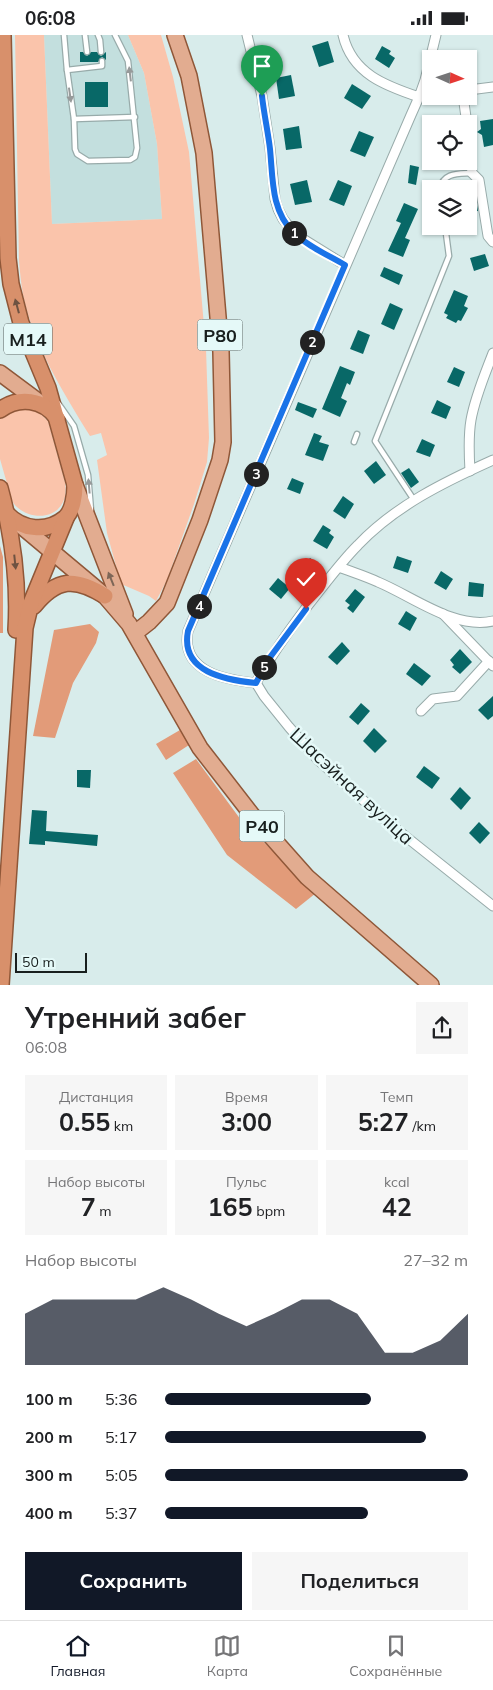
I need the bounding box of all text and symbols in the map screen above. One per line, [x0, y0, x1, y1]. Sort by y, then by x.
text: 06:08 [25, 6, 75, 30]
pin [241, 45, 283, 96]
north arrow [422, 50, 478, 105]
map controls [422, 50, 477, 235]
icon: arrive [248, 52, 276, 80]
one-way arrow [126, 66, 134, 82]
one-way arrow [67, 87, 75, 103]
button: locate [422, 115, 477, 170]
button: layers [422, 180, 477, 235]
pin: 1 [282, 221, 306, 245]
text: 1 [290, 224, 299, 242]
one-way arrow [13, 299, 21, 314]
road number: Р80 [198, 319, 242, 351]
road number: М14 [4, 323, 52, 355]
pin: 2 [300, 329, 324, 355]
text: 2 [308, 333, 317, 351]
pin: 3 [244, 461, 268, 487]
text: 3 [252, 465, 261, 483]
one-way arrow [85, 477, 93, 493]
one-way arrow [11, 554, 19, 570]
pin [285, 558, 327, 609]
icon: check [292, 565, 320, 593]
one-way arrow [107, 571, 115, 586]
pin: 4 [186, 593, 212, 619]
text: 4 [195, 597, 204, 615]
pin: 5 [252, 655, 276, 679]
text: 5 [260, 658, 269, 676]
street label: Шасэйная вуліца [285, 722, 419, 850]
road number: Р40 [240, 811, 284, 841]
scale bar [15, 950, 88, 973]
text: 50 m [22, 953, 55, 971]
text: Утренний забег [25, 1000, 246, 1035]
button: share [416, 1002, 468, 1054]
text: 06:08 [25, 1037, 67, 1057]
text: Дистанция [59, 1088, 133, 1106]
text: Время [225, 1088, 268, 1106]
text: Темп [380, 1088, 413, 1106]
text: 0.55 [59, 1106, 110, 1137]
text: 3:00 [221, 1106, 272, 1137]
text: 5:27 [358, 1106, 409, 1137]
text: km [110, 1117, 133, 1135]
text: /km [409, 1117, 436, 1135]
text: Набор высоты [47, 1173, 145, 1191]
text: Пульс [226, 1173, 267, 1191]
text: kcal [384, 1173, 410, 1191]
text: 7 [81, 1191, 96, 1222]
text: 165 [208, 1191, 253, 1222]
text: 42 [382, 1191, 412, 1222]
text: m [96, 1202, 112, 1220]
text: bpm [253, 1202, 285, 1220]
text: Набор высоты [25, 1250, 137, 1270]
text: 27–32 m [403, 1250, 468, 1270]
text: 100 m [25, 1389, 73, 1409]
text: 5:36 [105, 1389, 137, 1409]
text: 200 m [25, 1427, 73, 1447]
text: 5:17 [105, 1427, 137, 1447]
text: 300 m [25, 1465, 73, 1485]
text: 5:05 [105, 1465, 137, 1485]
text: 400 m [25, 1503, 73, 1523]
text: 5:37 [105, 1503, 137, 1523]
button: Сохранить [25, 1552, 242, 1610]
button: Поделиться [252, 1552, 468, 1610]
tab: Главная [51, 1632, 106, 1680]
tab: Карта [207, 1632, 248, 1680]
tab: Сохранённые [349, 1632, 442, 1680]

